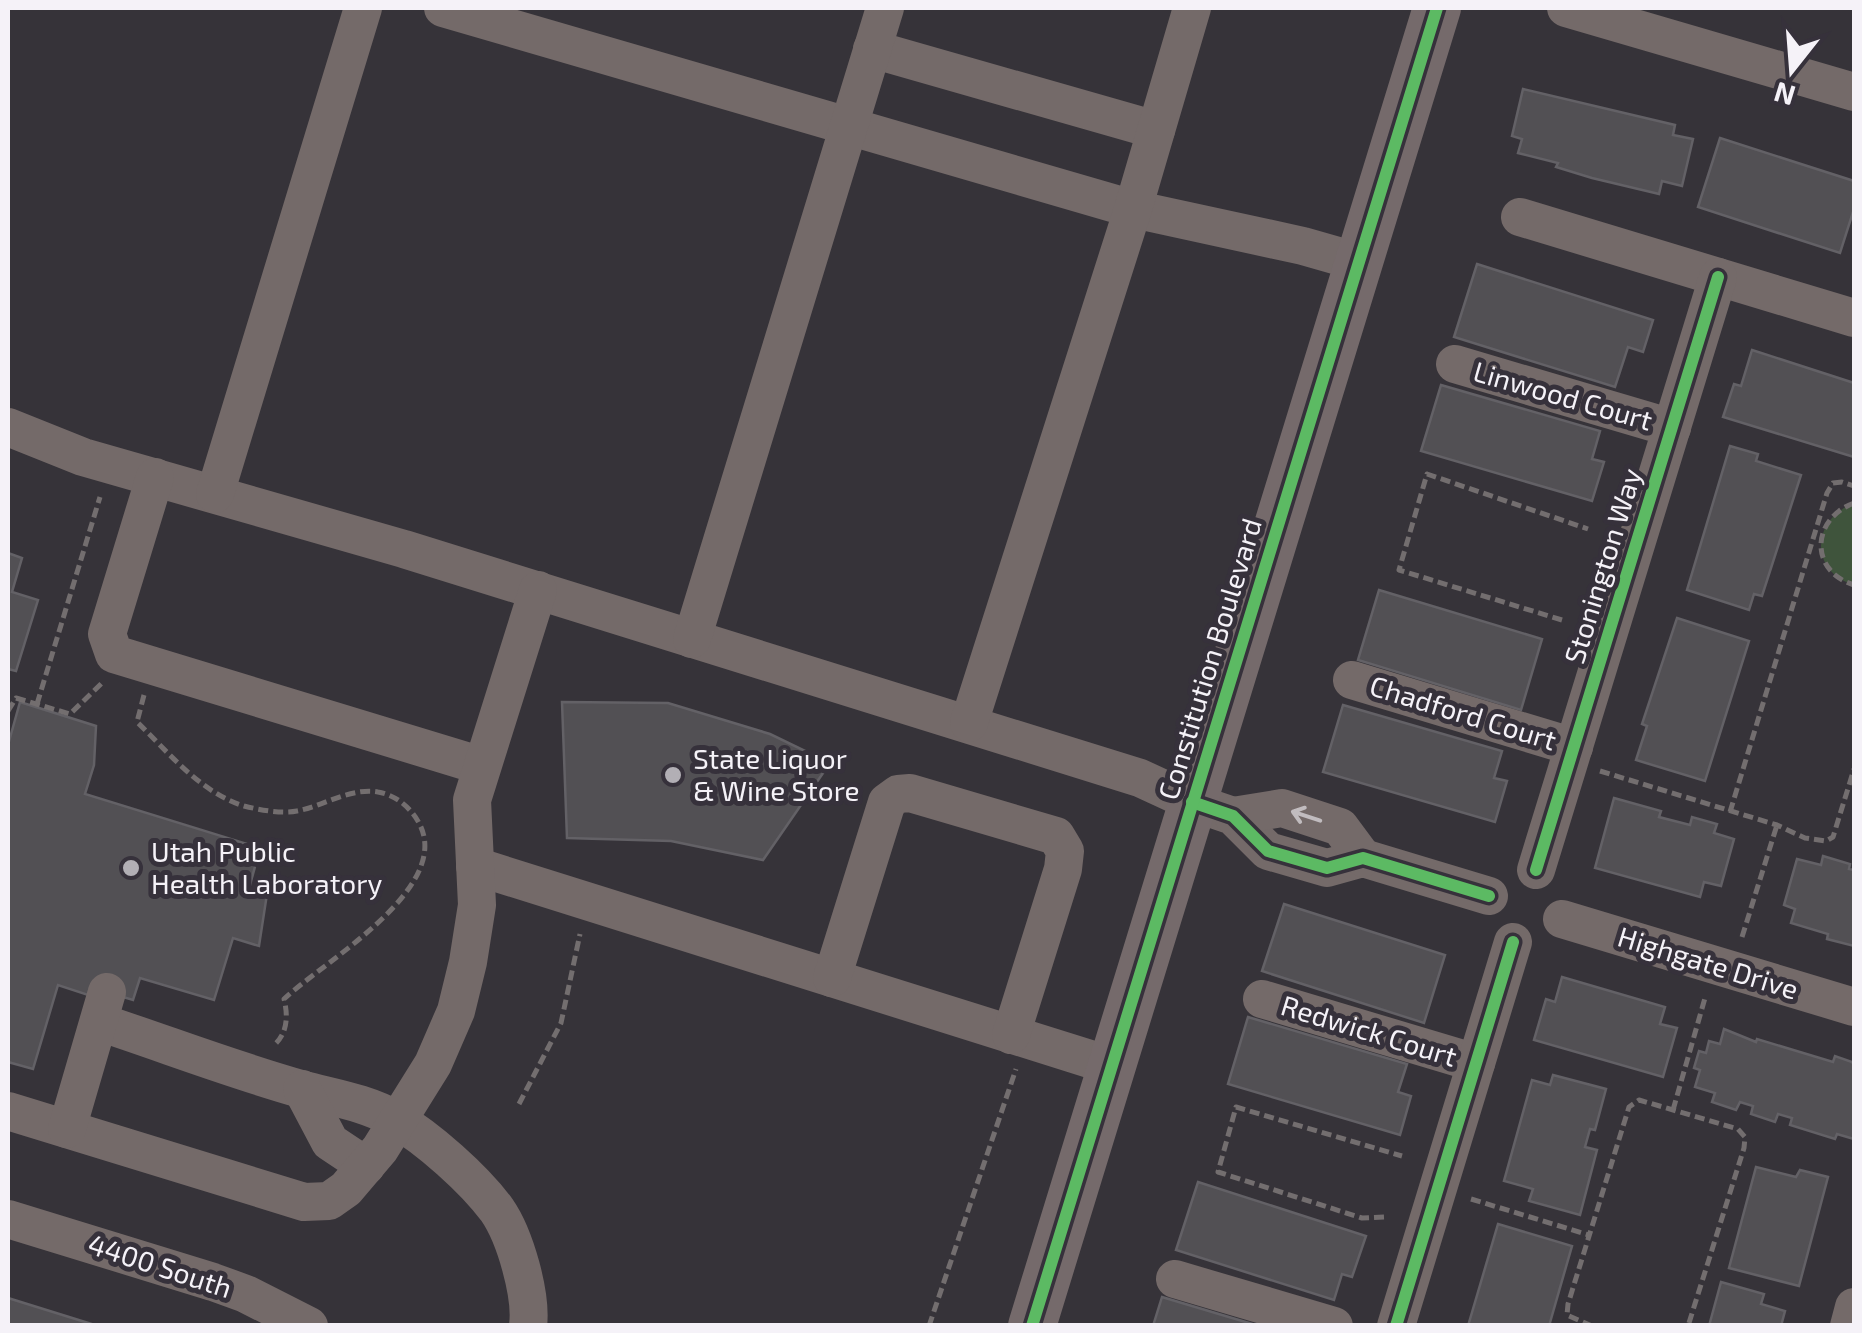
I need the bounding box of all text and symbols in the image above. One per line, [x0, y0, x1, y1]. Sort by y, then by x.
north arrow [1742, 20, 1842, 120]
text: N [1770, 76, 1799, 114]
street label: Linwood Court [1470, 353, 1657, 437]
street label: Stonington Way [1556, 464, 1648, 667]
street label: Constitution Boulevard [1150, 514, 1268, 803]
street label: Chadford Court [1366, 668, 1561, 757]
place label: State Liquor & Wine Store [693, 741, 860, 807]
marker: State Liquor & Wine Store [662, 764, 684, 786]
one-way arrow [1290, 806, 1322, 824]
place label: Utah Public Health Laboratory [151, 834, 382, 900]
marker: Utah Public Health Laboratory [120, 857, 142, 879]
street label: Highgate Drive [1614, 918, 1803, 1006]
street label: Redwick Court [1277, 987, 1461, 1073]
street label: 4400 South [84, 1226, 236, 1304]

